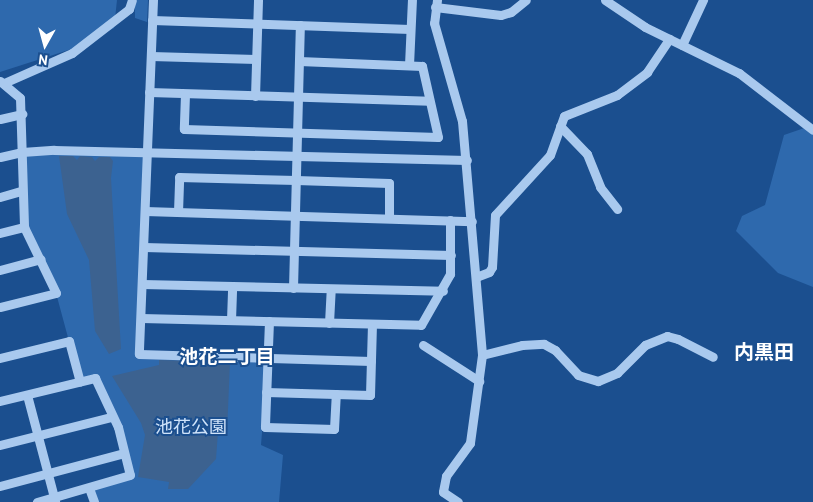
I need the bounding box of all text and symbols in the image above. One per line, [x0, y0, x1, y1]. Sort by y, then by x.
north arrow [20, 20, 70, 70]
text: N [38, 50, 49, 69]
district label: 内黒田 [734, 340, 794, 364]
district label: 池花二丁目 [180, 346, 274, 368]
park label: 池花公園 [155, 416, 227, 438]

